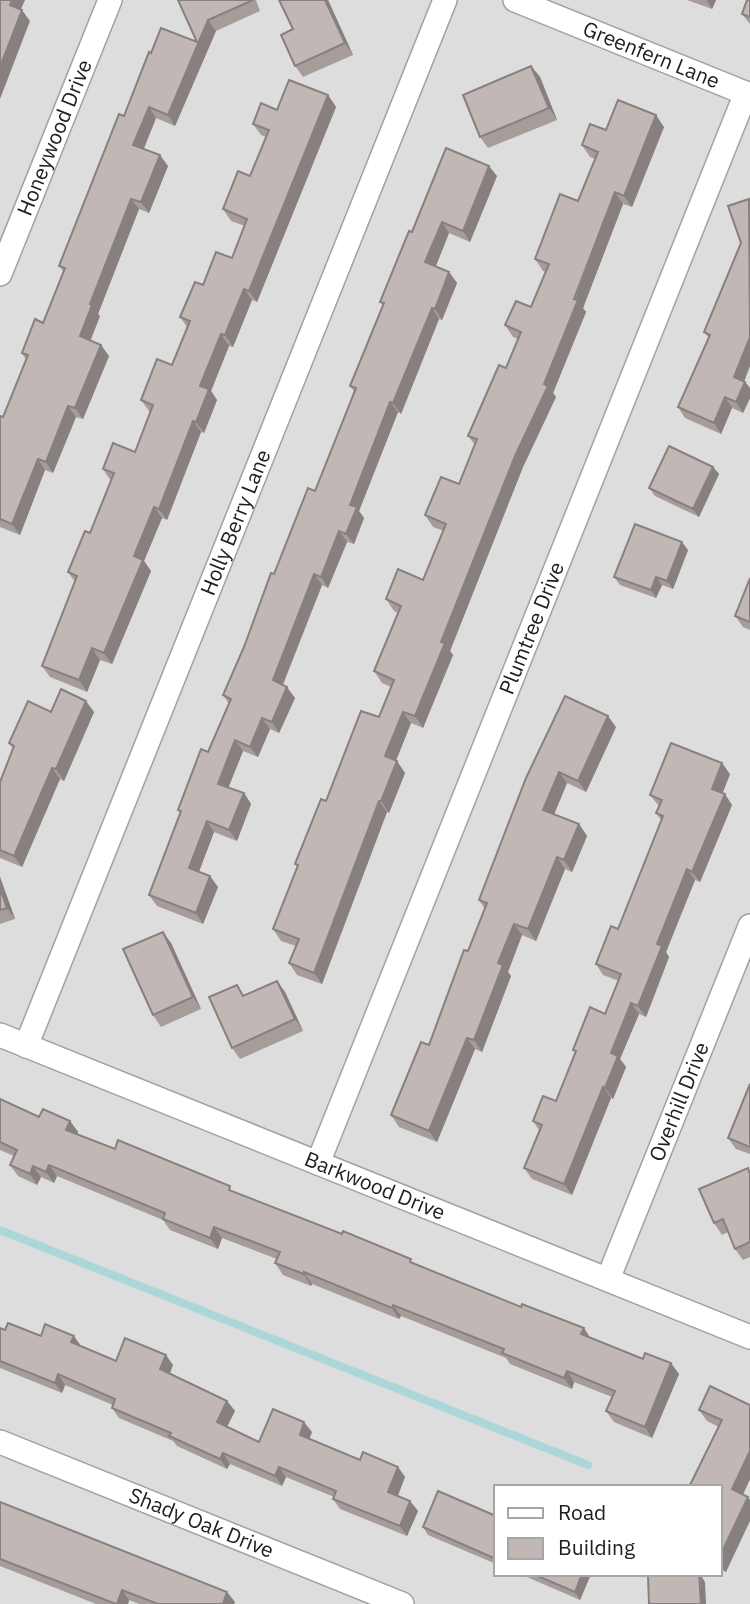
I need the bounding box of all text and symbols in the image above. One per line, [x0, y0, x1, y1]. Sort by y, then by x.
street label: Greenfern Lane [579, 14, 724, 94]
street label: Honeywood Drive [10, 55, 98, 219]
street label: Holly Berry Lane [193, 445, 277, 599]
street label: Plumtree Drive [492, 557, 570, 698]
street label: Overhill Drive [642, 1037, 715, 1165]
street label: Barkwood Drive [301, 1144, 450, 1226]
street label: Shady Oak Drive [125, 1480, 278, 1564]
legend [494, 1485, 722, 1576]
text: Road [558, 1498, 606, 1526]
text: Building [558, 1533, 635, 1561]

